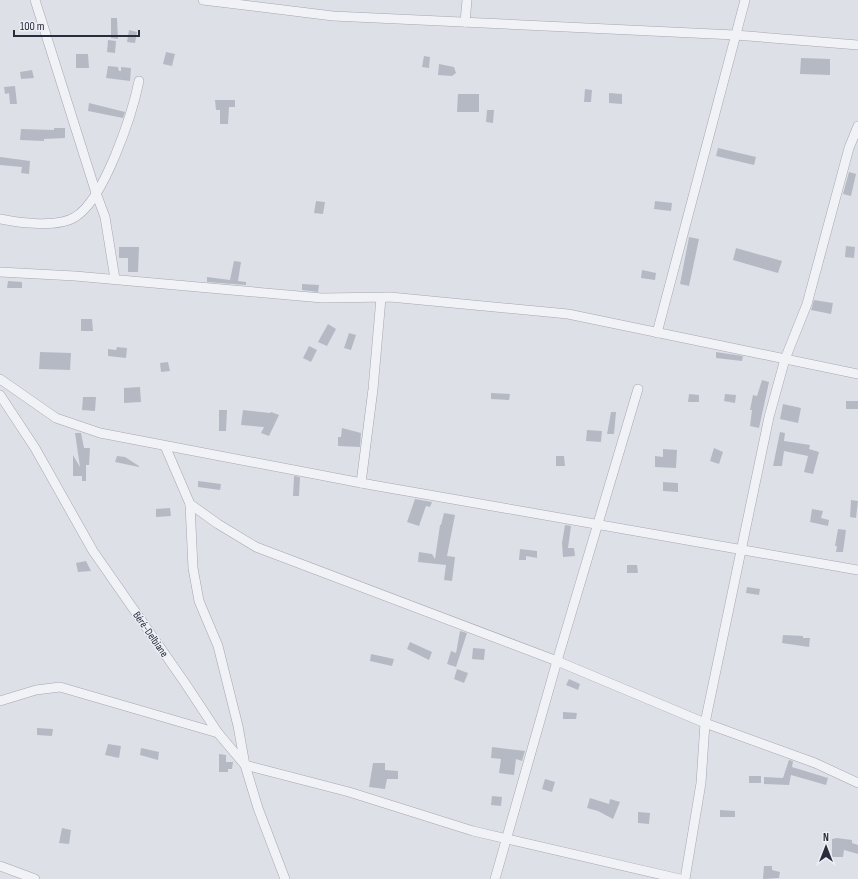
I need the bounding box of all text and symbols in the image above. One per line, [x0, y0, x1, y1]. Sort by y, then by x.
scale bar [14, 12, 139, 38]
text: 100 m [20, 19, 45, 34]
street label: Béré-Delbiane [130, 609, 171, 660]
north arrow [806, 827, 846, 867]
text: N [823, 831, 829, 844]

